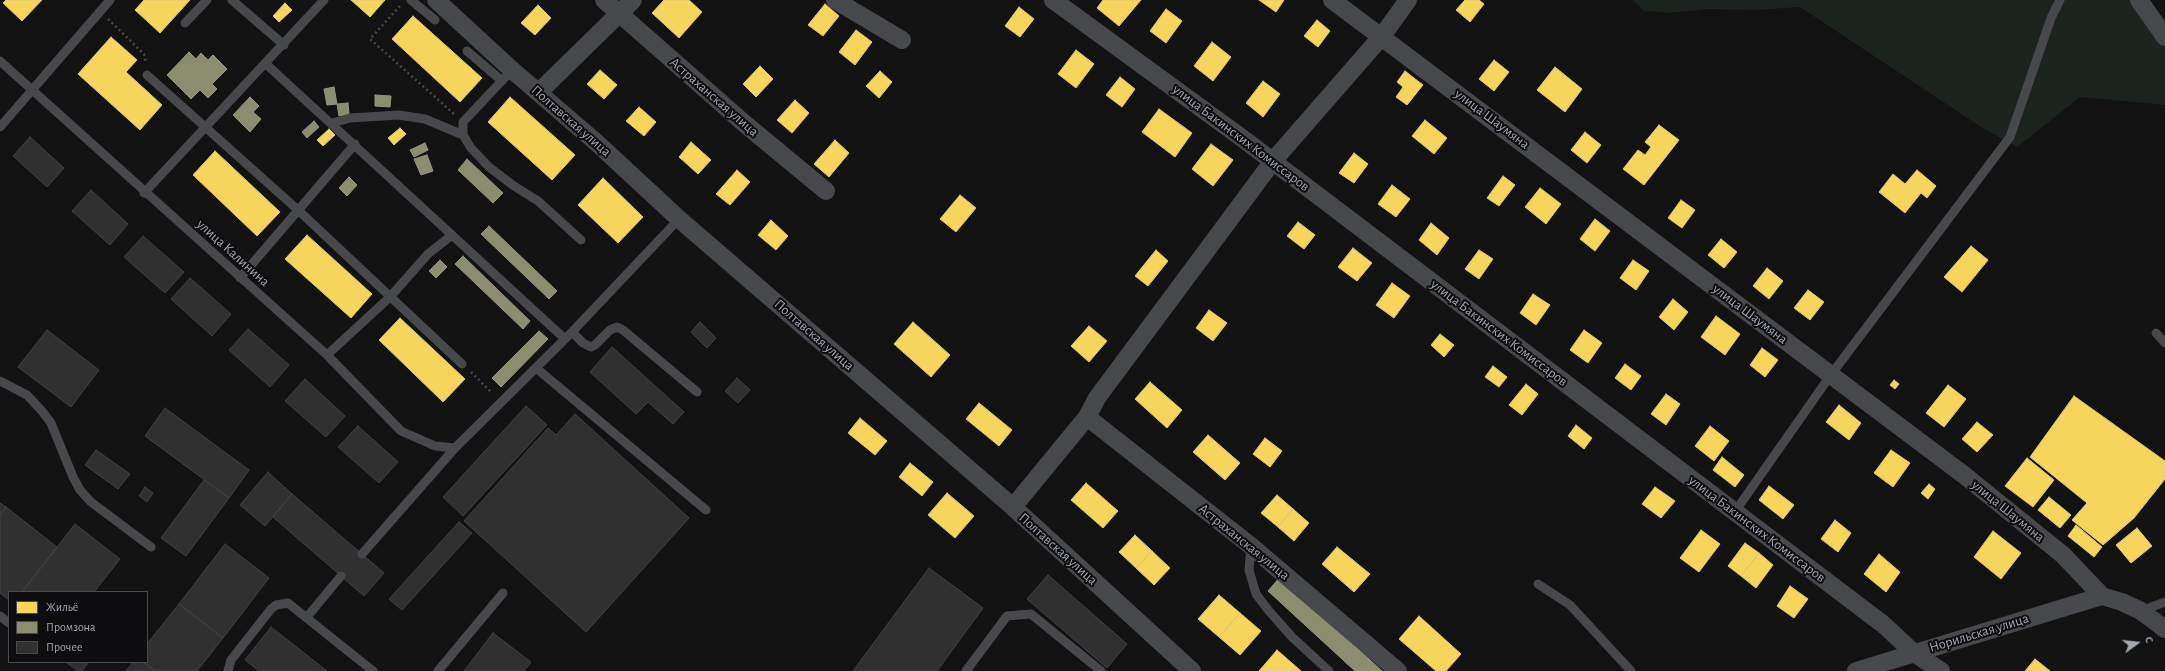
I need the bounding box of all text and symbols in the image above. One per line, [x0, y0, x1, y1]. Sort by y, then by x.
street label: Астраханская улица [666, 54, 762, 140]
street label: улица Бакинских Комиссаров [1169, 81, 1313, 195]
street label: Полтавская улица [528, 82, 614, 160]
street label: улица Шаумяна [1451, 85, 1533, 153]
street label: улица Калинина [193, 216, 273, 290]
street label: улица Бакинских Комиссаров [1427, 276, 1571, 390]
street label: улица Шаумяна [1709, 280, 1791, 348]
street label: Полтавская улица [771, 296, 857, 374]
street label: улица Бакинских Комиссаров [1685, 472, 1829, 586]
street label: улица Шаумяна [1968, 476, 2048, 546]
street label: Астраханская улица [1195, 500, 1293, 584]
street label: Полтавская улица [1015, 509, 1101, 589]
legend [8, 591, 148, 663]
text: Жильё [46, 601, 78, 613]
street label: Норильская улица [1927, 610, 2031, 656]
text: Промзона [46, 621, 96, 633]
north arrow [2117, 623, 2157, 663]
text: С [2143, 635, 2155, 644]
text: Прочее [46, 641, 82, 653]

